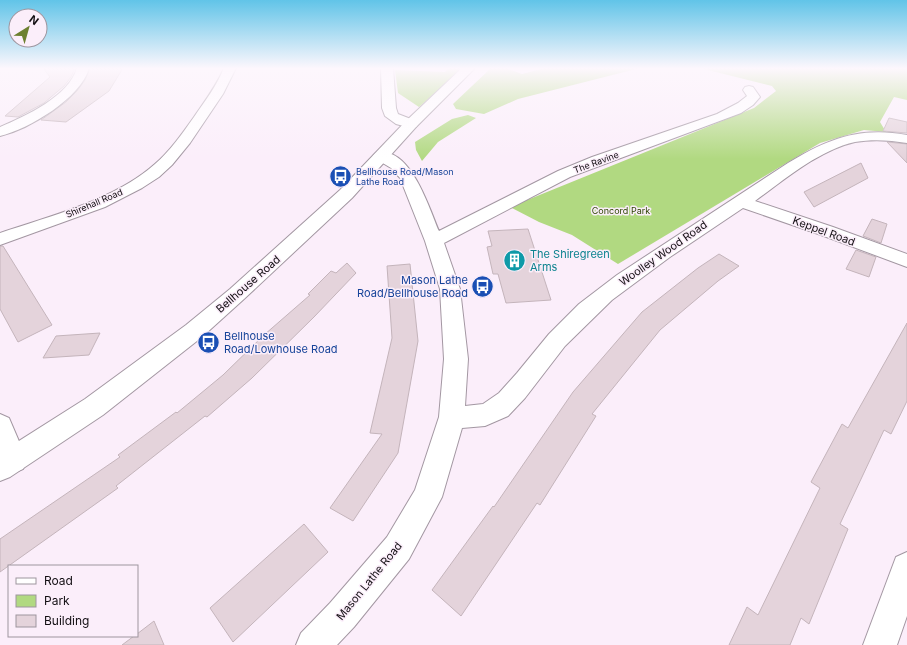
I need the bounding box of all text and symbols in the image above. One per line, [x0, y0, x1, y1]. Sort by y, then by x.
north arrow [8, 8, 48, 48]
text: N [26, 12, 42, 28]
street label: The Ravine [572, 149, 620, 175]
bus stop icon: Bellhouse Road/Mason Lathe Road [328, 163, 354, 189]
place label: Bellhouse Road/Mason Lathe Road [356, 166, 454, 187]
street label: Shirehall Road [64, 186, 124, 220]
park label: Concord Park [592, 205, 650, 216]
street label: Keppel Road [791, 213, 857, 249]
street label: Woolley Wood Road [616, 217, 710, 289]
building icon: The Shiregreen Arms [501, 247, 527, 273]
place label: The Shiregreen Arms [530, 247, 610, 274]
street label: Bellhouse Road [213, 252, 283, 316]
place label: Mason Lathe Road/Bellhouse Road [357, 273, 468, 300]
bus stop icon: Mason Lathe Road/Bellhouse Road [470, 273, 496, 299]
bus stop icon: Bellhouse Road/Lowhouse Road [196, 329, 222, 355]
place label: Bellhouse Road/Lowhouse Road [224, 329, 338, 356]
street label: Mason Lathe Road [333, 539, 405, 623]
legend [8, 565, 138, 637]
text: Road [44, 573, 73, 588]
text: Park [44, 593, 70, 608]
text: Building [44, 613, 89, 628]

